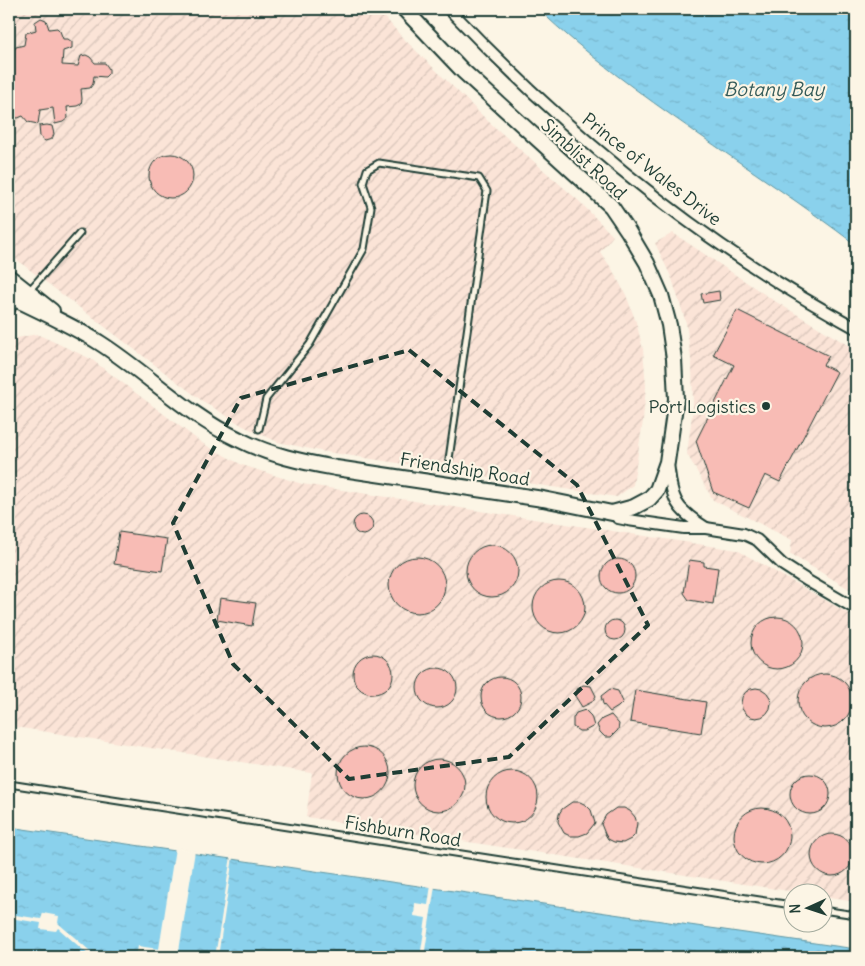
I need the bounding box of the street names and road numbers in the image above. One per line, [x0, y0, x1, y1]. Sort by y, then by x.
street label: Prince of Wales Drive [578, 107, 726, 231]
street label: Simblist Road [536, 114, 632, 205]
street label: Friendship Road [399, 447, 532, 491]
street label: Fishburn Road [343, 810, 463, 852]

